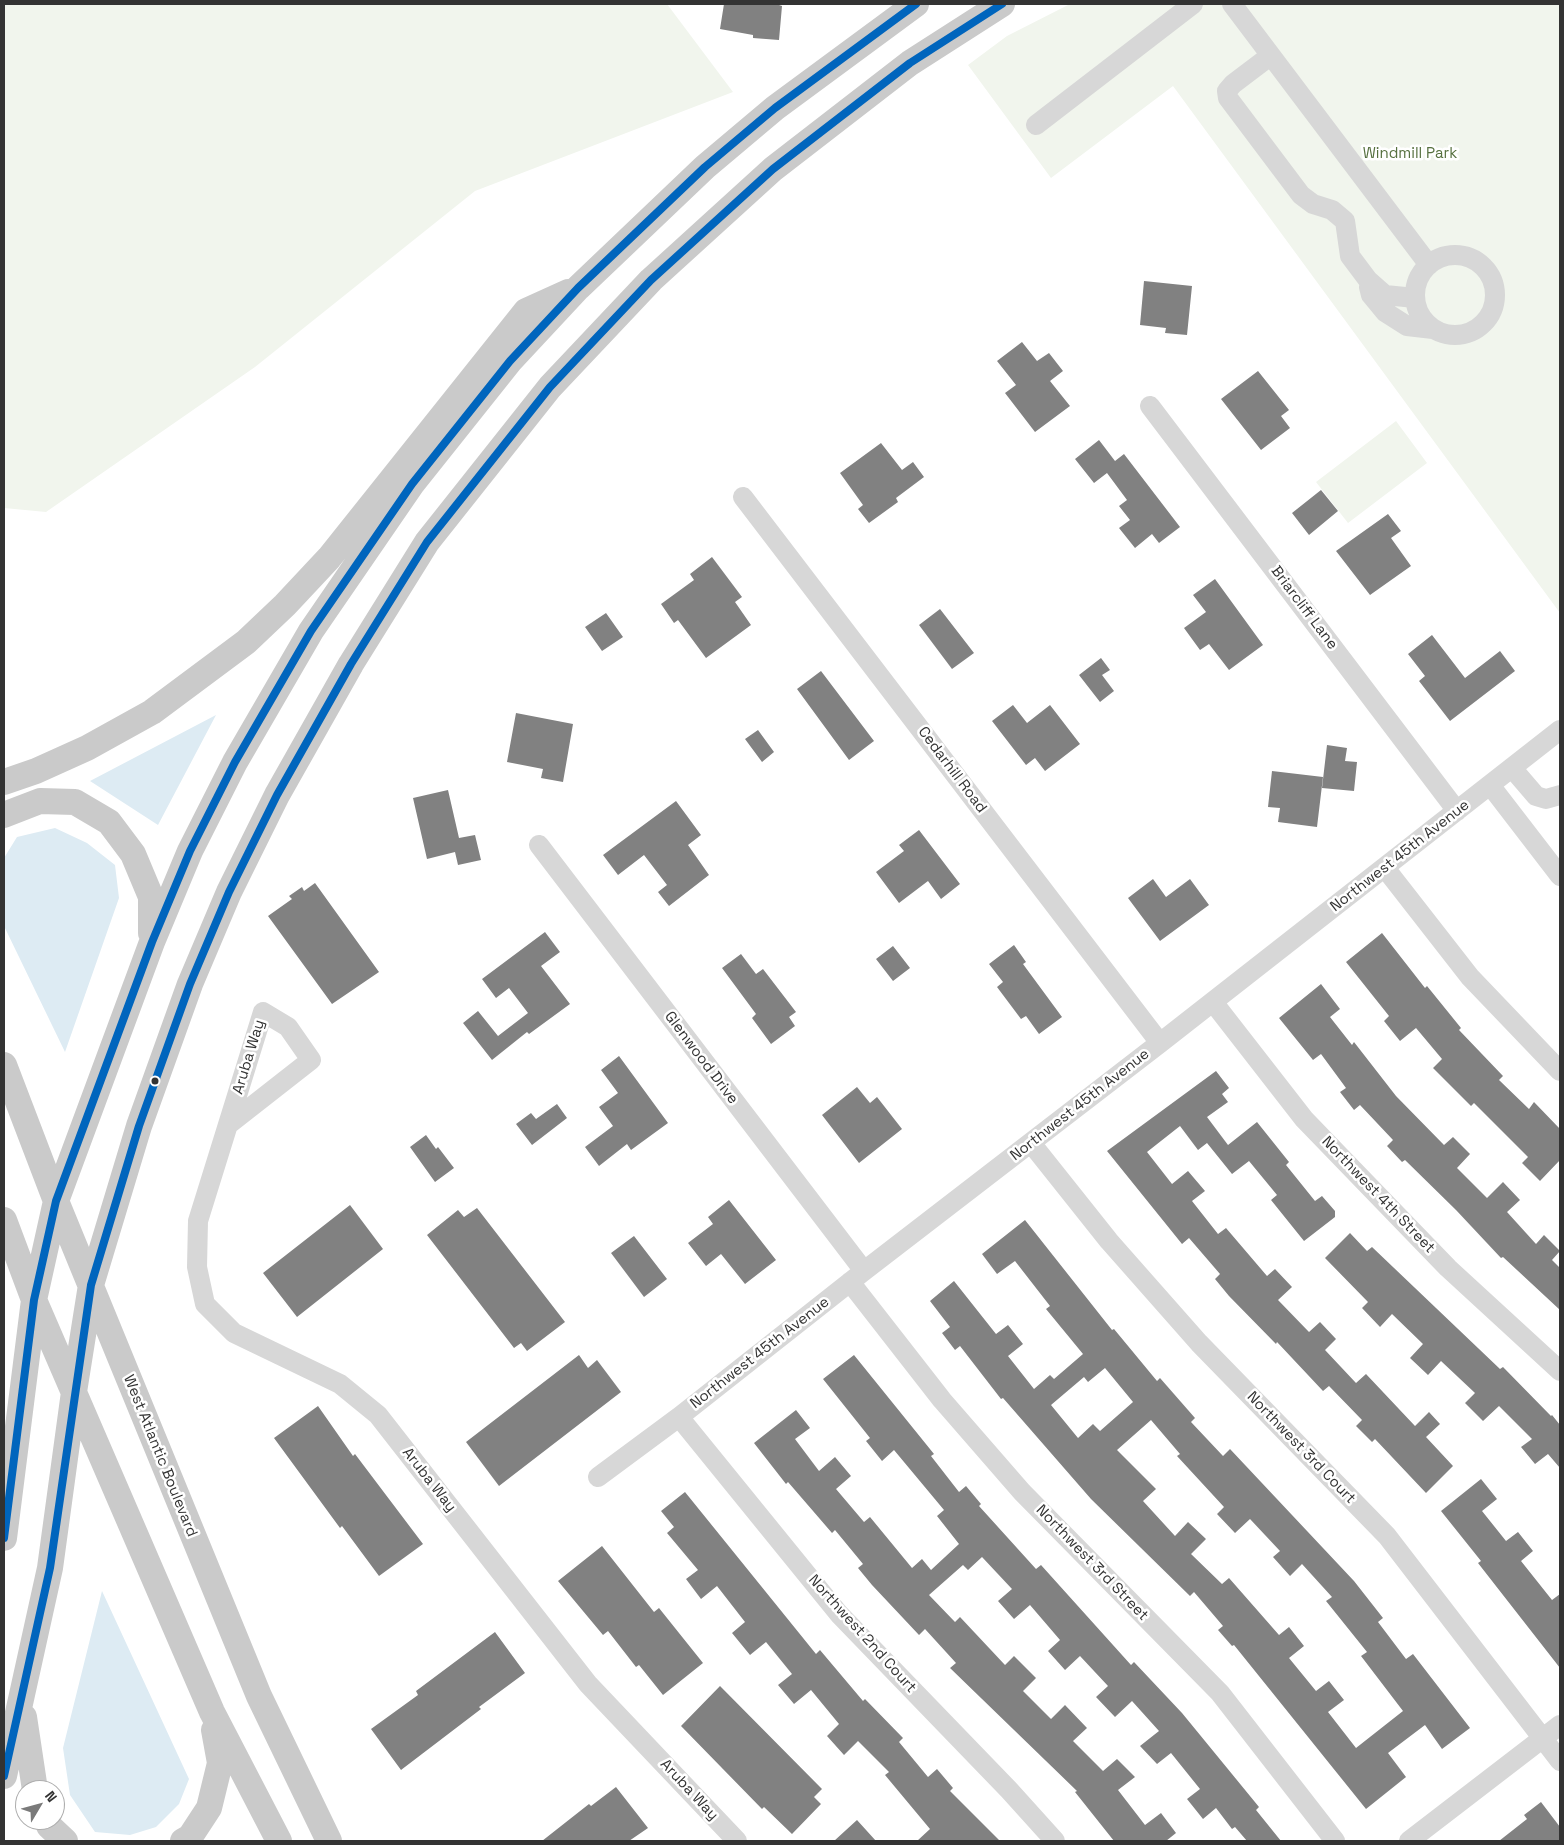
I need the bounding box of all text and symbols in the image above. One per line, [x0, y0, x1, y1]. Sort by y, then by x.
park label: Windmill Park [1363, 145, 1457, 163]
street label: Briarcliff Lane [1267, 563, 1341, 653]
street label: Cedarhill Road [914, 723, 990, 817]
street label: Northwest 45th Avenue [1327, 796, 1473, 916]
street label: Glenwood Drive [660, 1008, 742, 1108]
street label: Aruba Way [229, 1018, 269, 1096]
street label: Northwest 45th Avenue [1007, 1045, 1153, 1165]
unlabelled marker [150, 1076, 160, 1086]
street label: Northwest 4th Street [1318, 1133, 1438, 1257]
street label: Northwest 45th Avenue [687, 1293, 833, 1413]
street label: West Atlantic Boulevard [119, 1372, 201, 1540]
street label: Northwest 3rd Court [1243, 1388, 1359, 1508]
street label: Aruba Way [398, 1444, 460, 1516]
street label: Northwest 3rd Street [1032, 1501, 1152, 1625]
street label: Northwest 2nd Court [804, 1571, 920, 1697]
street label: Aruba Way [656, 1756, 722, 1824]
north arrow [15, 1780, 65, 1830]
text: N [41, 1787, 61, 1806]

